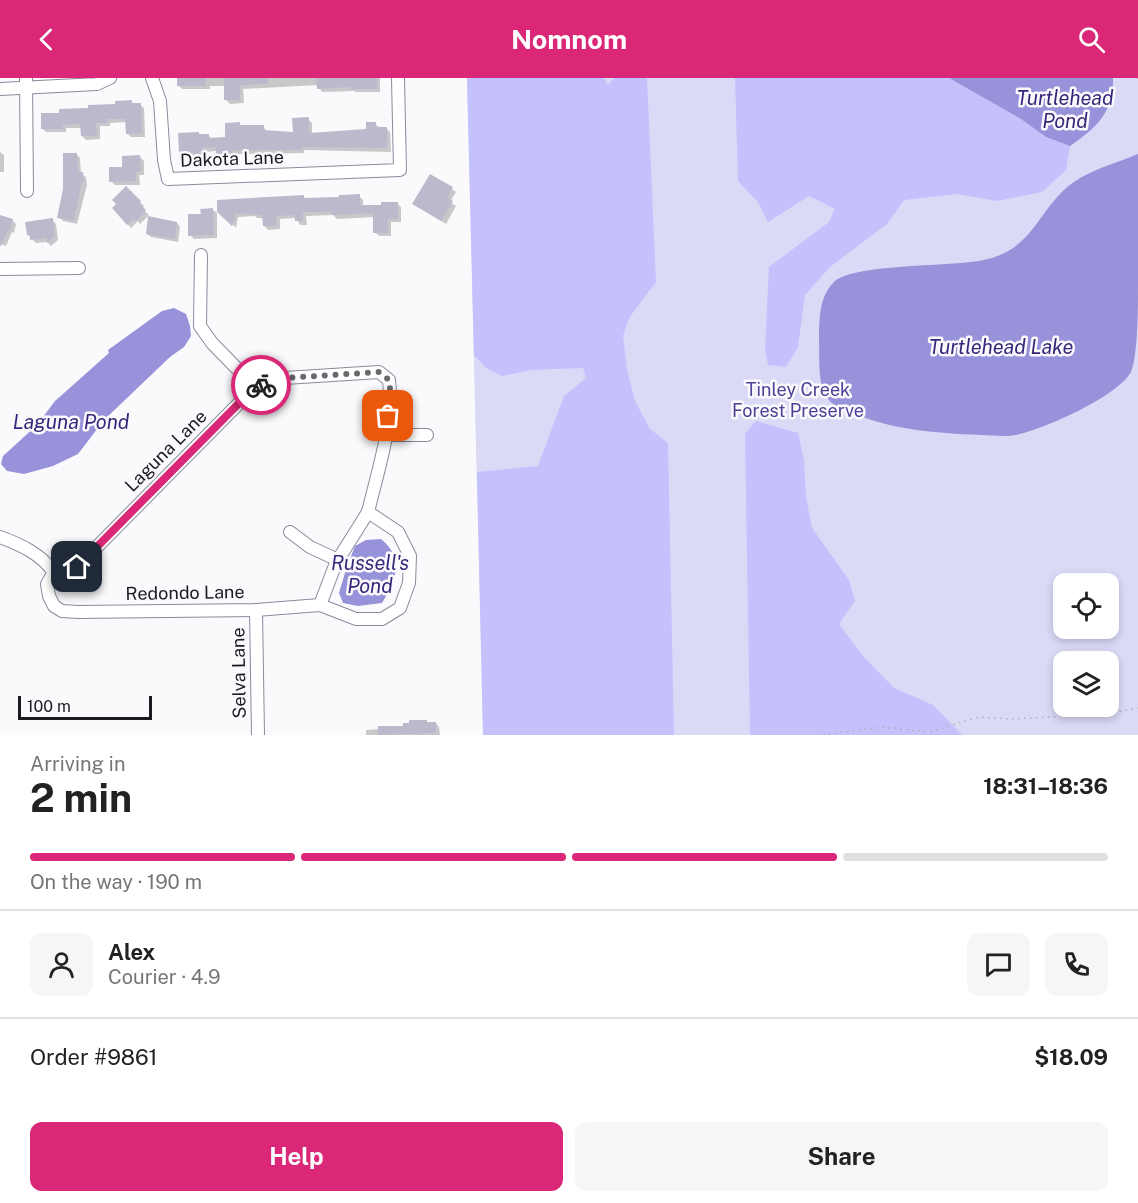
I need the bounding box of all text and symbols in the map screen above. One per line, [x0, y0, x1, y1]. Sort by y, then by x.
icon: back [30, 23, 63, 56]
text: Nomnom [511, 23, 627, 55]
icon: search [1075, 23, 1108, 56]
water label: Turtlehead Pond [1017, 86, 1114, 133]
street label: Dakota Lane [180, 146, 284, 171]
water label: Turtlehead Lake [929, 335, 1073, 359]
courier [231, 355, 291, 415]
icon: bike [245, 369, 278, 402]
park label: Tinley Creek Forest Preserve [732, 379, 864, 421]
pin [362, 390, 413, 441]
icon: bag [371, 399, 404, 432]
street label: Laguna Lane [120, 405, 211, 496]
water label: Laguna Pond [13, 410, 130, 434]
pin [51, 541, 102, 592]
icon: home [60, 550, 93, 583]
water label: Russell's Pond [331, 551, 409, 598]
map controls [1053, 573, 1119, 717]
button: locate [1053, 573, 1119, 639]
street label: Redondo Lane [125, 581, 245, 604]
street label: Selva Lane [227, 627, 250, 719]
button: layers [1053, 651, 1119, 717]
scale bar [18, 693, 152, 720]
text: 100 m [27, 697, 71, 716]
text: Arriving in [30, 752, 125, 776]
text: 18:31–18:36 [983, 773, 1108, 799]
text: 2 min [30, 775, 132, 821]
text: On the way · 190 m [30, 870, 202, 894]
button: person [30, 933, 93, 996]
button: chat [967, 933, 1030, 996]
button: phone [1045, 933, 1108, 996]
text: Alex [108, 939, 155, 965]
text: Courier · 4.9 [108, 965, 220, 989]
text: Order #9861 [30, 1044, 158, 1070]
text: $18.09 [1034, 1044, 1108, 1070]
button: Help [30, 1122, 563, 1191]
button: Share [575, 1122, 1108, 1191]

